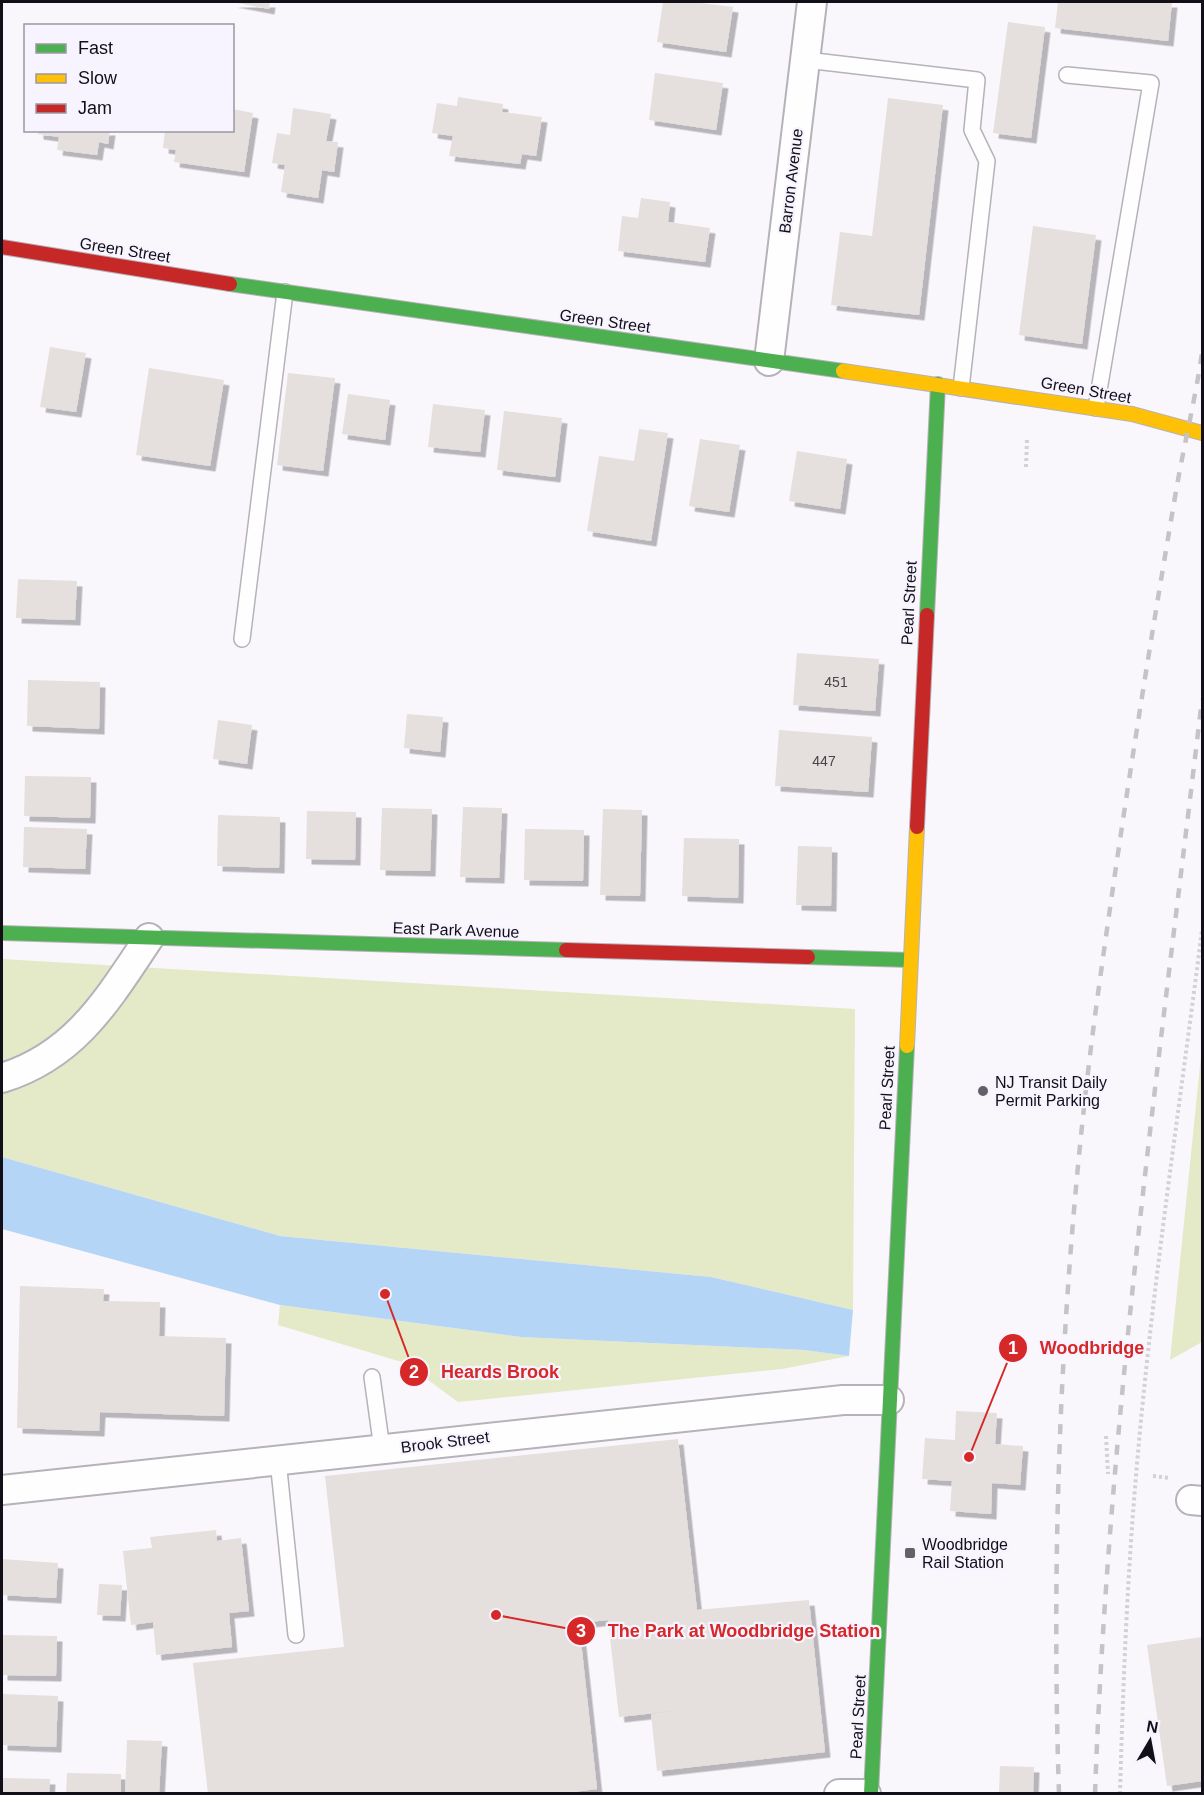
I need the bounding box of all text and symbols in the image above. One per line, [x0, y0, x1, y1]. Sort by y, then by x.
legend [24, 24, 234, 132]
text: Fast [78, 38, 113, 58]
text: Slow [78, 68, 118, 88]
text: Jam [78, 98, 112, 118]
street label: Barron Avenue [776, 127, 806, 234]
street label: Green Street [78, 234, 172, 266]
street label: Green Street [558, 306, 652, 336]
street label: Green Street [1039, 374, 1133, 406]
street label: Pearl Street [898, 560, 920, 646]
house number: 451 [824, 674, 848, 690]
house number: 447 [812, 753, 836, 769]
street label: East Park Avenue [392, 919, 520, 941]
street label: Pearl Street [876, 1045, 898, 1131]
place label: NJ Transit Daily Permit Parking [995, 1074, 1107, 1109]
marker: NJ Transit Daily Permit Parking [976, 1084, 990, 1098]
callout: Woodbridge [998, 1330, 1157, 1366]
text: 1 [1008, 1338, 1018, 1358]
text: Woodbridge [1040, 1338, 1144, 1358]
callout: Heards Brook [399, 1354, 571, 1390]
text: 2 [409, 1362, 419, 1382]
text: Heards Brook [441, 1362, 560, 1382]
street label: Brook Street [400, 1428, 491, 1456]
place label: Woodbridge Rail Station [922, 1536, 1008, 1571]
marker: Woodbridge Rail Station [903, 1546, 917, 1560]
callout: The Park at Woodbridge Station [566, 1613, 892, 1649]
text: 3 [576, 1621, 586, 1641]
text: The Park at Woodbridge Station [608, 1621, 880, 1641]
street label: Pearl Street [847, 1674, 869, 1760]
north arrow [1120, 1711, 1180, 1771]
text: N [1145, 1717, 1160, 1736]

